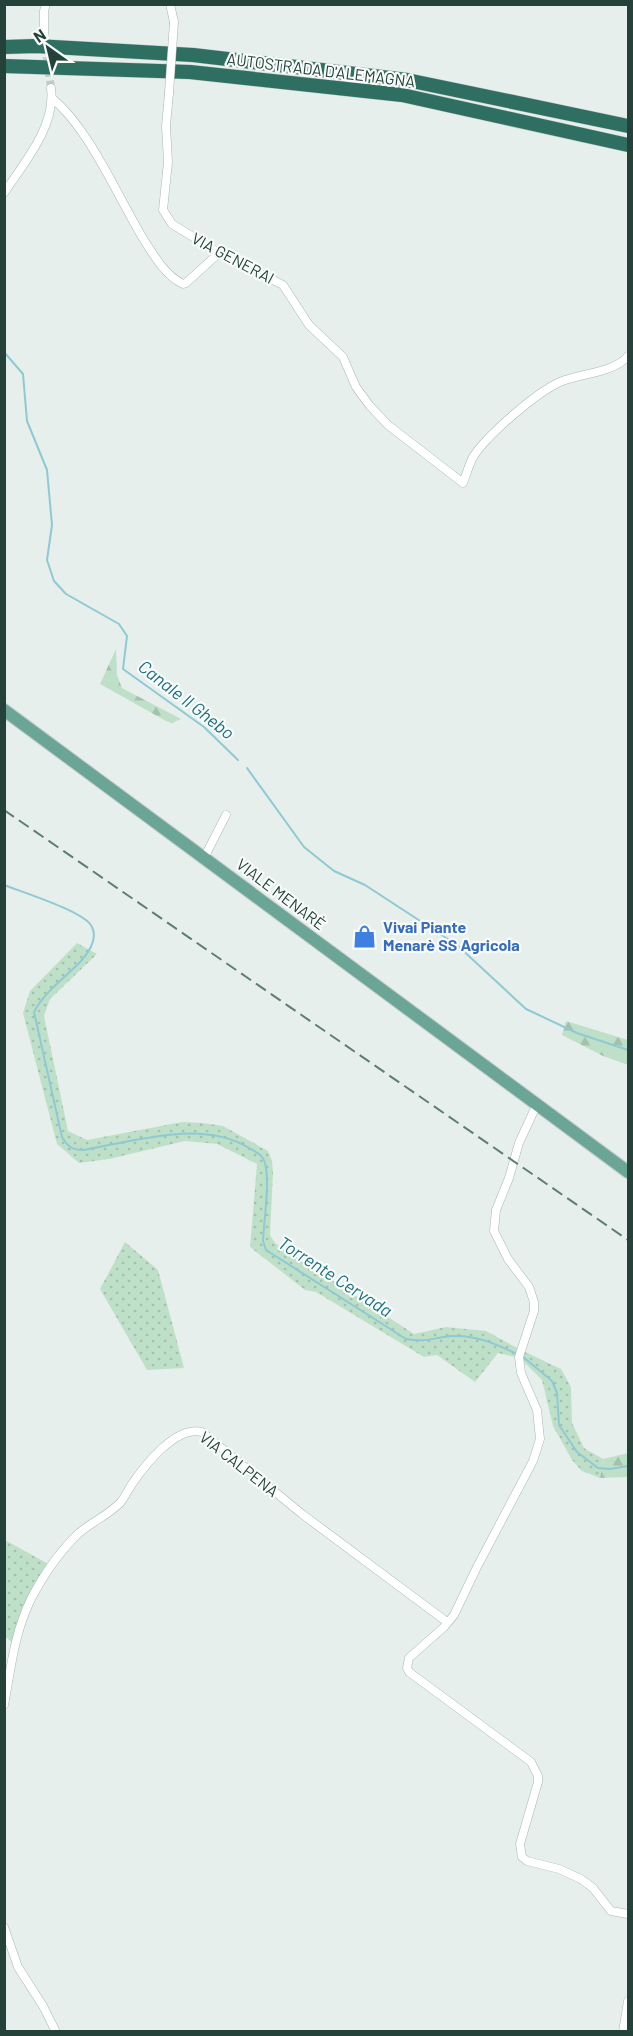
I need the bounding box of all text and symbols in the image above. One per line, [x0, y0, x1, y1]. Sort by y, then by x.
north arrow [18, 18, 78, 78]
text: N [30, 24, 49, 46]
street label: AUTOSTRADA D'ALEMAGNA [226, 49, 417, 91]
street label: VIA GENERAI [189, 228, 278, 287]
water label: Canale Il Ghebo [134, 655, 239, 744]
street label: VIALE MENARÈ [233, 854, 329, 933]
place label: Vivai Piante Menarè SS Agricola [383, 917, 520, 954]
shop icon: Vivai Piante Menarè SS Agricola [352, 923, 378, 949]
water label: Torrente Cervada [274, 1231, 397, 1321]
street label: VIA CALPENA [196, 1427, 283, 1500]

